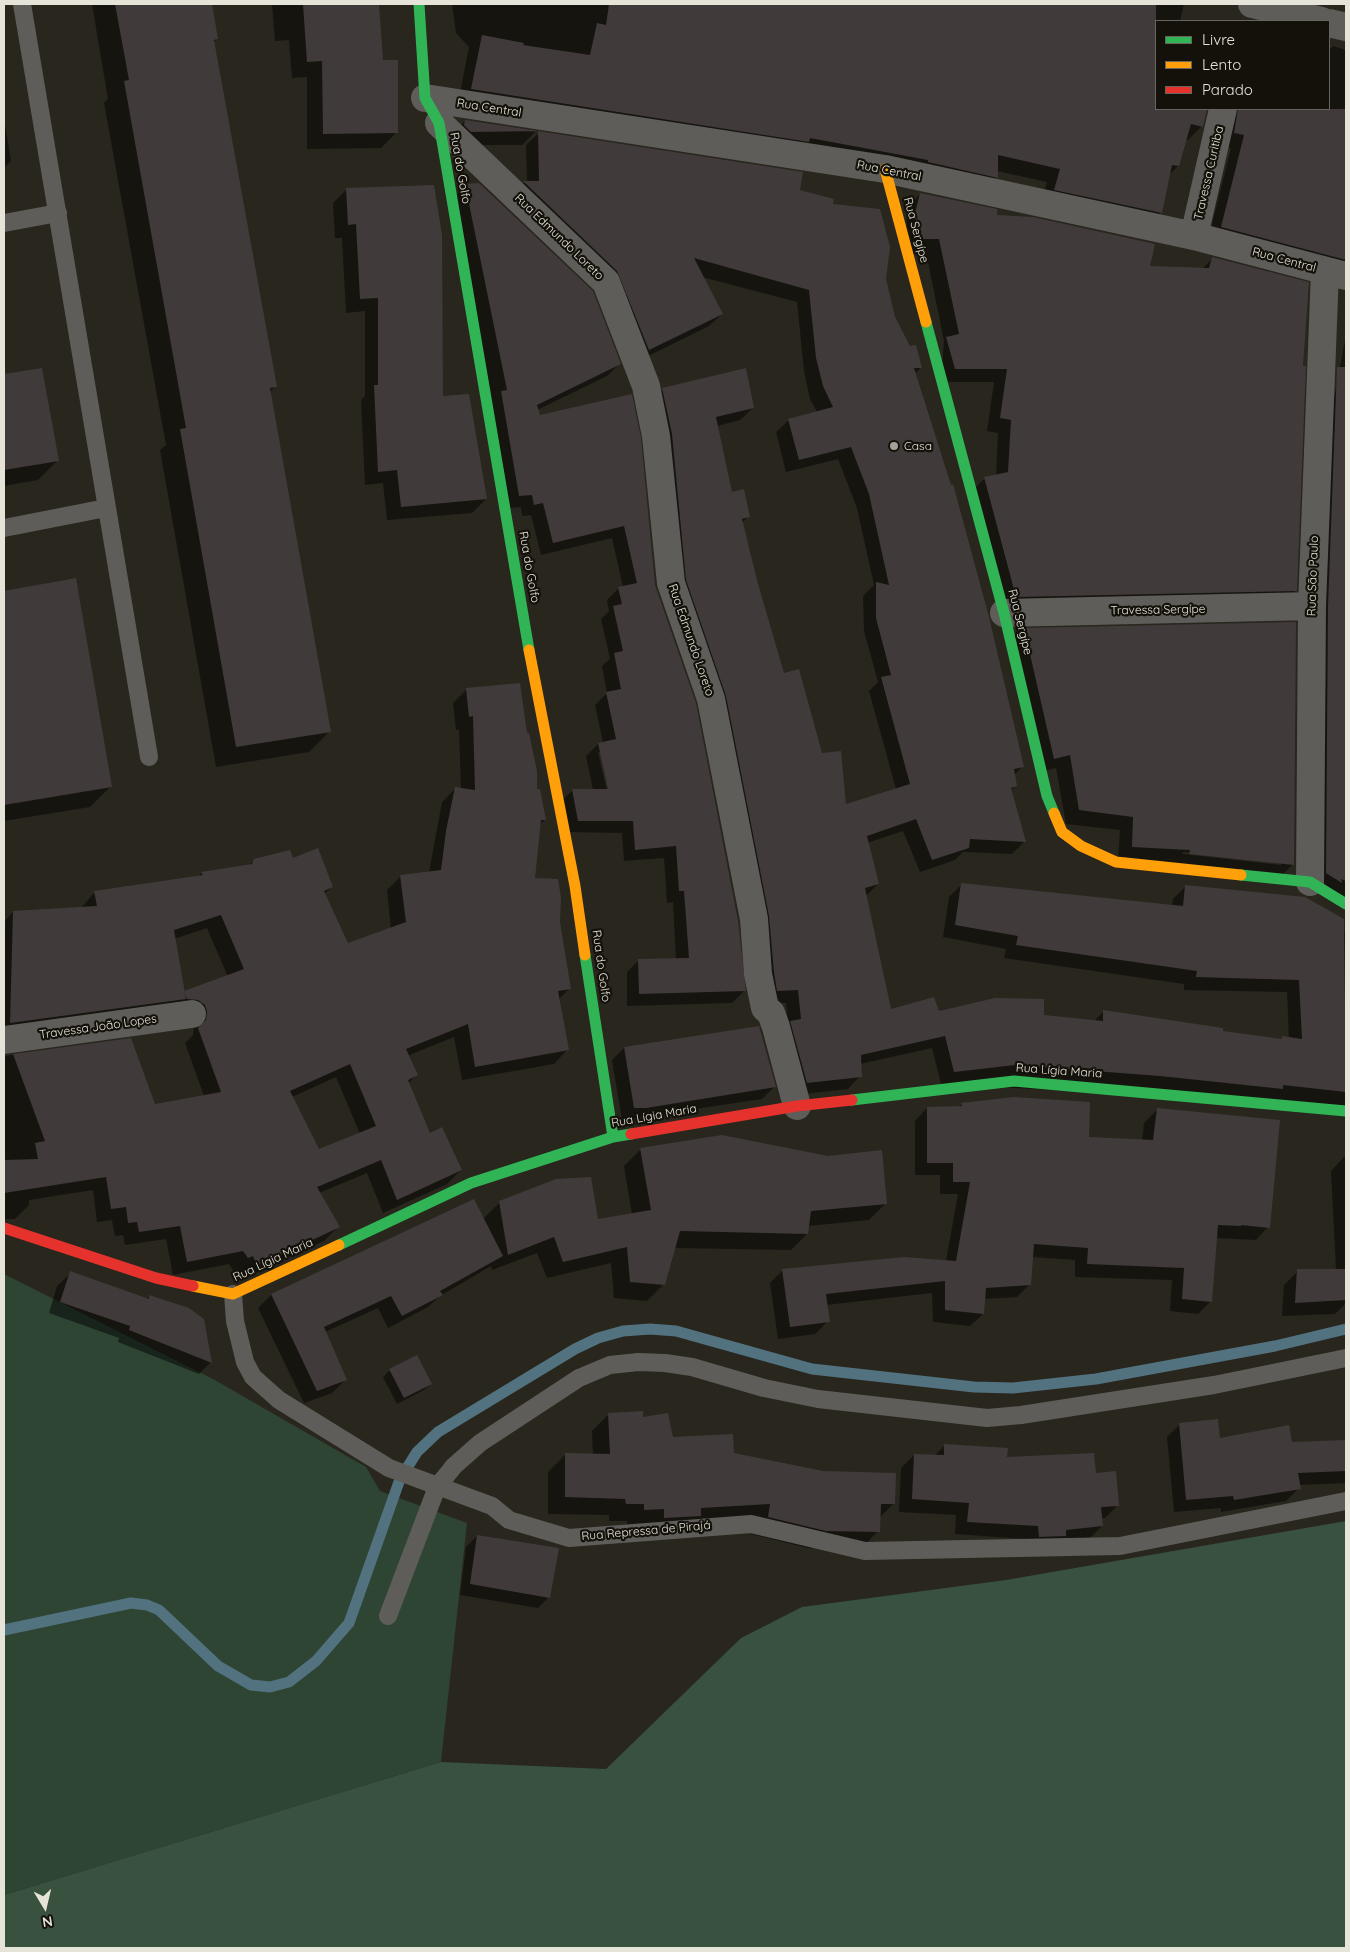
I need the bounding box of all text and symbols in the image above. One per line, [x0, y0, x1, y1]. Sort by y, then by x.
legend [1155, 20, 1330, 110]
text: Livre [1202, 30, 1235, 49]
text: Lento [1202, 55, 1241, 74]
text: Parado [1202, 80, 1253, 99]
street label: Rua Central [456, 96, 522, 120]
street label: Travessa Curitiba [1191, 125, 1227, 221]
street label: Rua do Golfo [447, 131, 473, 205]
street label: Rua Central [856, 158, 922, 184]
street label: Rua Edmundo Loreto [512, 191, 606, 283]
street label: Rua Sergípe [900, 196, 932, 264]
street label: Rua Central [1251, 245, 1317, 275]
place label: Casa [904, 439, 932, 453]
marker: Casa [888, 440, 900, 452]
street label: Rua do Golfo [516, 530, 542, 604]
street label: Rua São Paulo [1304, 535, 1322, 617]
street label: Rua Edmundo Loreto [665, 582, 717, 698]
street label: Rua Sergípe [1005, 588, 1035, 656]
street label: Travessa Sergípe [1110, 602, 1206, 618]
street label: Rua do Golfo [589, 929, 613, 1003]
street label: Travessa João Lopes [38, 1012, 158, 1042]
street label: Rua Lígia Maria [1015, 1061, 1103, 1081]
street label: Rua Lígia Maria [610, 1101, 698, 1131]
street label: Rua Lígia Maria [231, 1235, 315, 1285]
street label: Rua Repressa de Pirajá [581, 1518, 711, 1544]
north arrow [20, 1882, 70, 1932]
text: N [41, 1912, 54, 1932]

